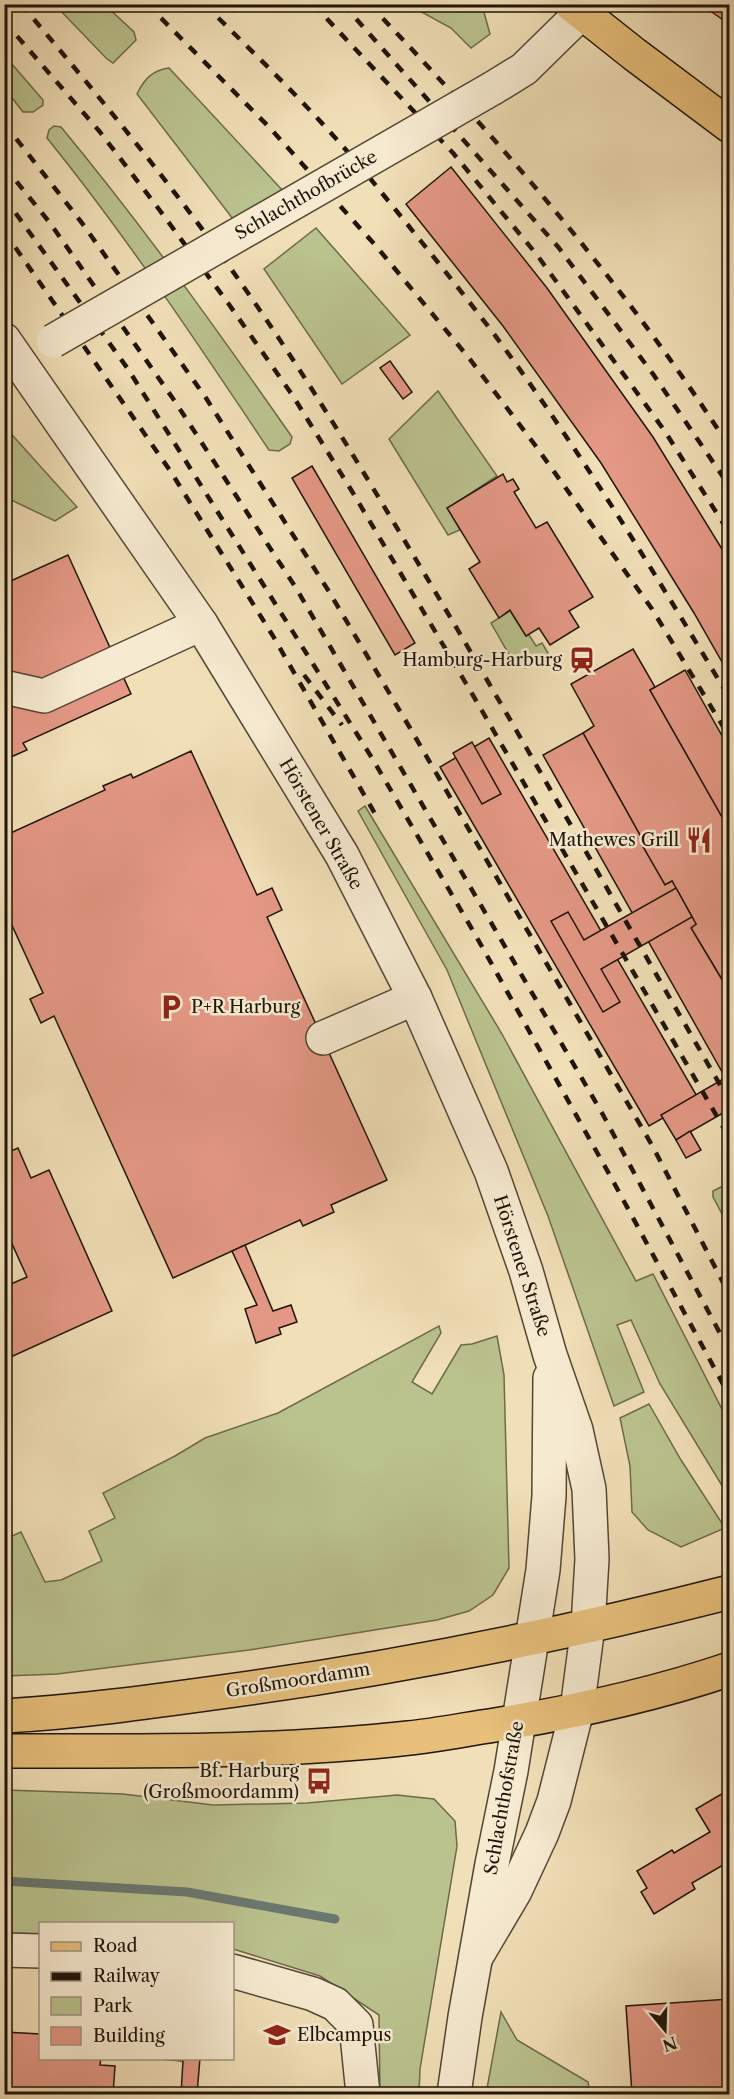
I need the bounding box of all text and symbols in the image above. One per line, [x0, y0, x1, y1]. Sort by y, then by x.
street label: Schlachthofbrücke [231, 145, 381, 245]
station icon: Hamburg-Harburg [567, 645, 597, 675]
place label: Hamburg-Harburg [402, 649, 563, 671]
street label: Hörstener Straße [275, 754, 367, 894]
restaurant icon: Mathewes Grill [684, 825, 714, 855]
place label: Mathewes Grill [549, 829, 679, 851]
parking icon: P+R Harburg [156, 992, 186, 1022]
place label: P+R Harburg [191, 996, 301, 1018]
street label: Hörstener Straße [489, 1192, 555, 1340]
street label: Großmoordamm [224, 1658, 372, 1702]
street label: Schlachthofstraße [480, 1719, 528, 1877]
place label: Bf. Harburg (Großmoordamm) [143, 1760, 299, 1803]
bus stop icon: Bf. Harburg (Großmoordamm) [304, 1766, 334, 1796]
legend [39, 1922, 234, 2060]
text: Road [93, 1935, 138, 1957]
text: Railway [93, 1965, 161, 1987]
text: Park [93, 1995, 134, 2017]
north arrow [635, 2000, 695, 2060]
school or university icon: Elbcampus [262, 2020, 292, 2050]
place label: Elbcampus [297, 2024, 391, 2046]
text: Building [93, 2025, 165, 2047]
text: N [660, 2032, 680, 2056]

